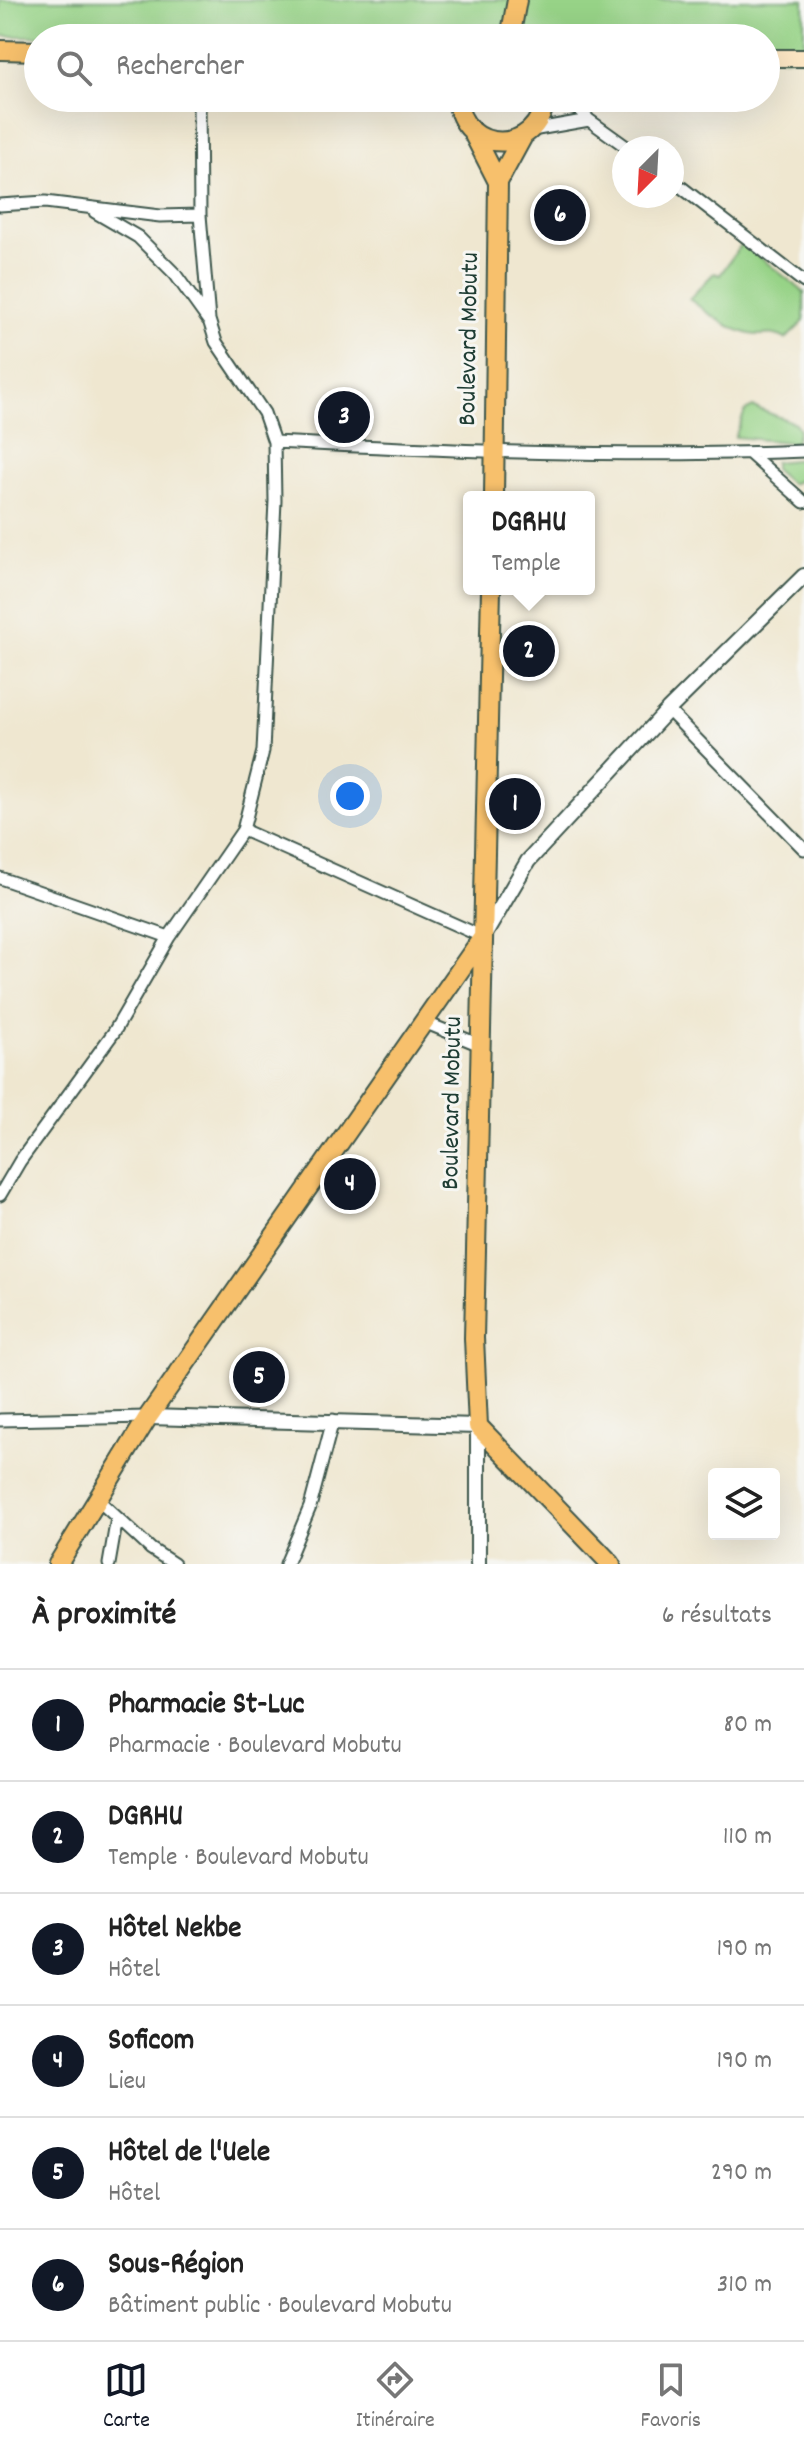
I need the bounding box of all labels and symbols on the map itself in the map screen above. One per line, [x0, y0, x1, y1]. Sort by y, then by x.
north arrow [612, 136, 684, 208]
pin: 6 [534, 185, 586, 245]
street label: Boulevard Mobutu [450, 252, 490, 426]
pin: 3 [318, 387, 370, 447]
pin: 2 [503, 621, 555, 681]
pin: 1 [489, 774, 541, 834]
your location [330, 776, 370, 816]
street label: Boulevard Mobutu [433, 1016, 473, 1190]
pin: 4 [324, 1154, 376, 1214]
pin: 5 [233, 1347, 285, 1407]

